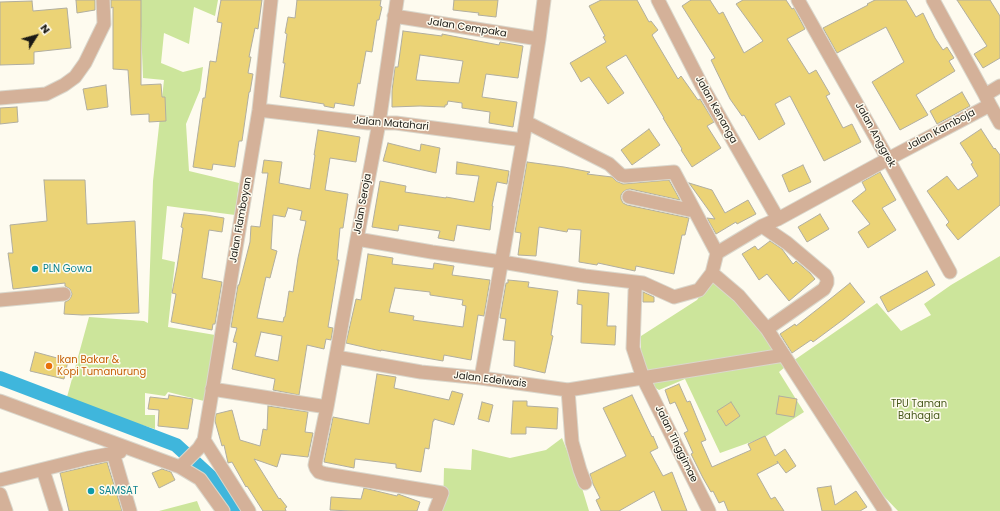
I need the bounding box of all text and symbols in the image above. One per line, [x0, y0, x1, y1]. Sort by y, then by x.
north arrow [16, 16, 56, 56]
street label: Jalan Cempaka [427, 16, 507, 40]
text: N [37, 21, 54, 37]
street label: Jalan Kenanga [692, 74, 740, 146]
street label: Jalan Anggrek [852, 101, 898, 169]
street label: Jalan Kamboja [905, 107, 977, 153]
street label: Jalan Matahari [353, 115, 429, 133]
street label: Jalan Seroja [352, 173, 374, 235]
street label: Jalan Flamboyan [228, 176, 254, 264]
place label: PLN Gowa [43, 263, 92, 275]
marker: PLN Gowa [30, 264, 40, 274]
place label: Ikan Bakar & Kopi Tumanurung [57, 354, 146, 378]
marker: Ikan Bakar & Kopi Tumanurung [44, 361, 54, 371]
street label: Jalan Edelwais [453, 370, 527, 390]
park label: TPU Taman Bahagia [891, 398, 947, 422]
street label: Jalan Tinggimae [652, 404, 700, 484]
place label: SAMSAT [99, 485, 138, 497]
marker: SAMSAT [86, 486, 96, 496]

